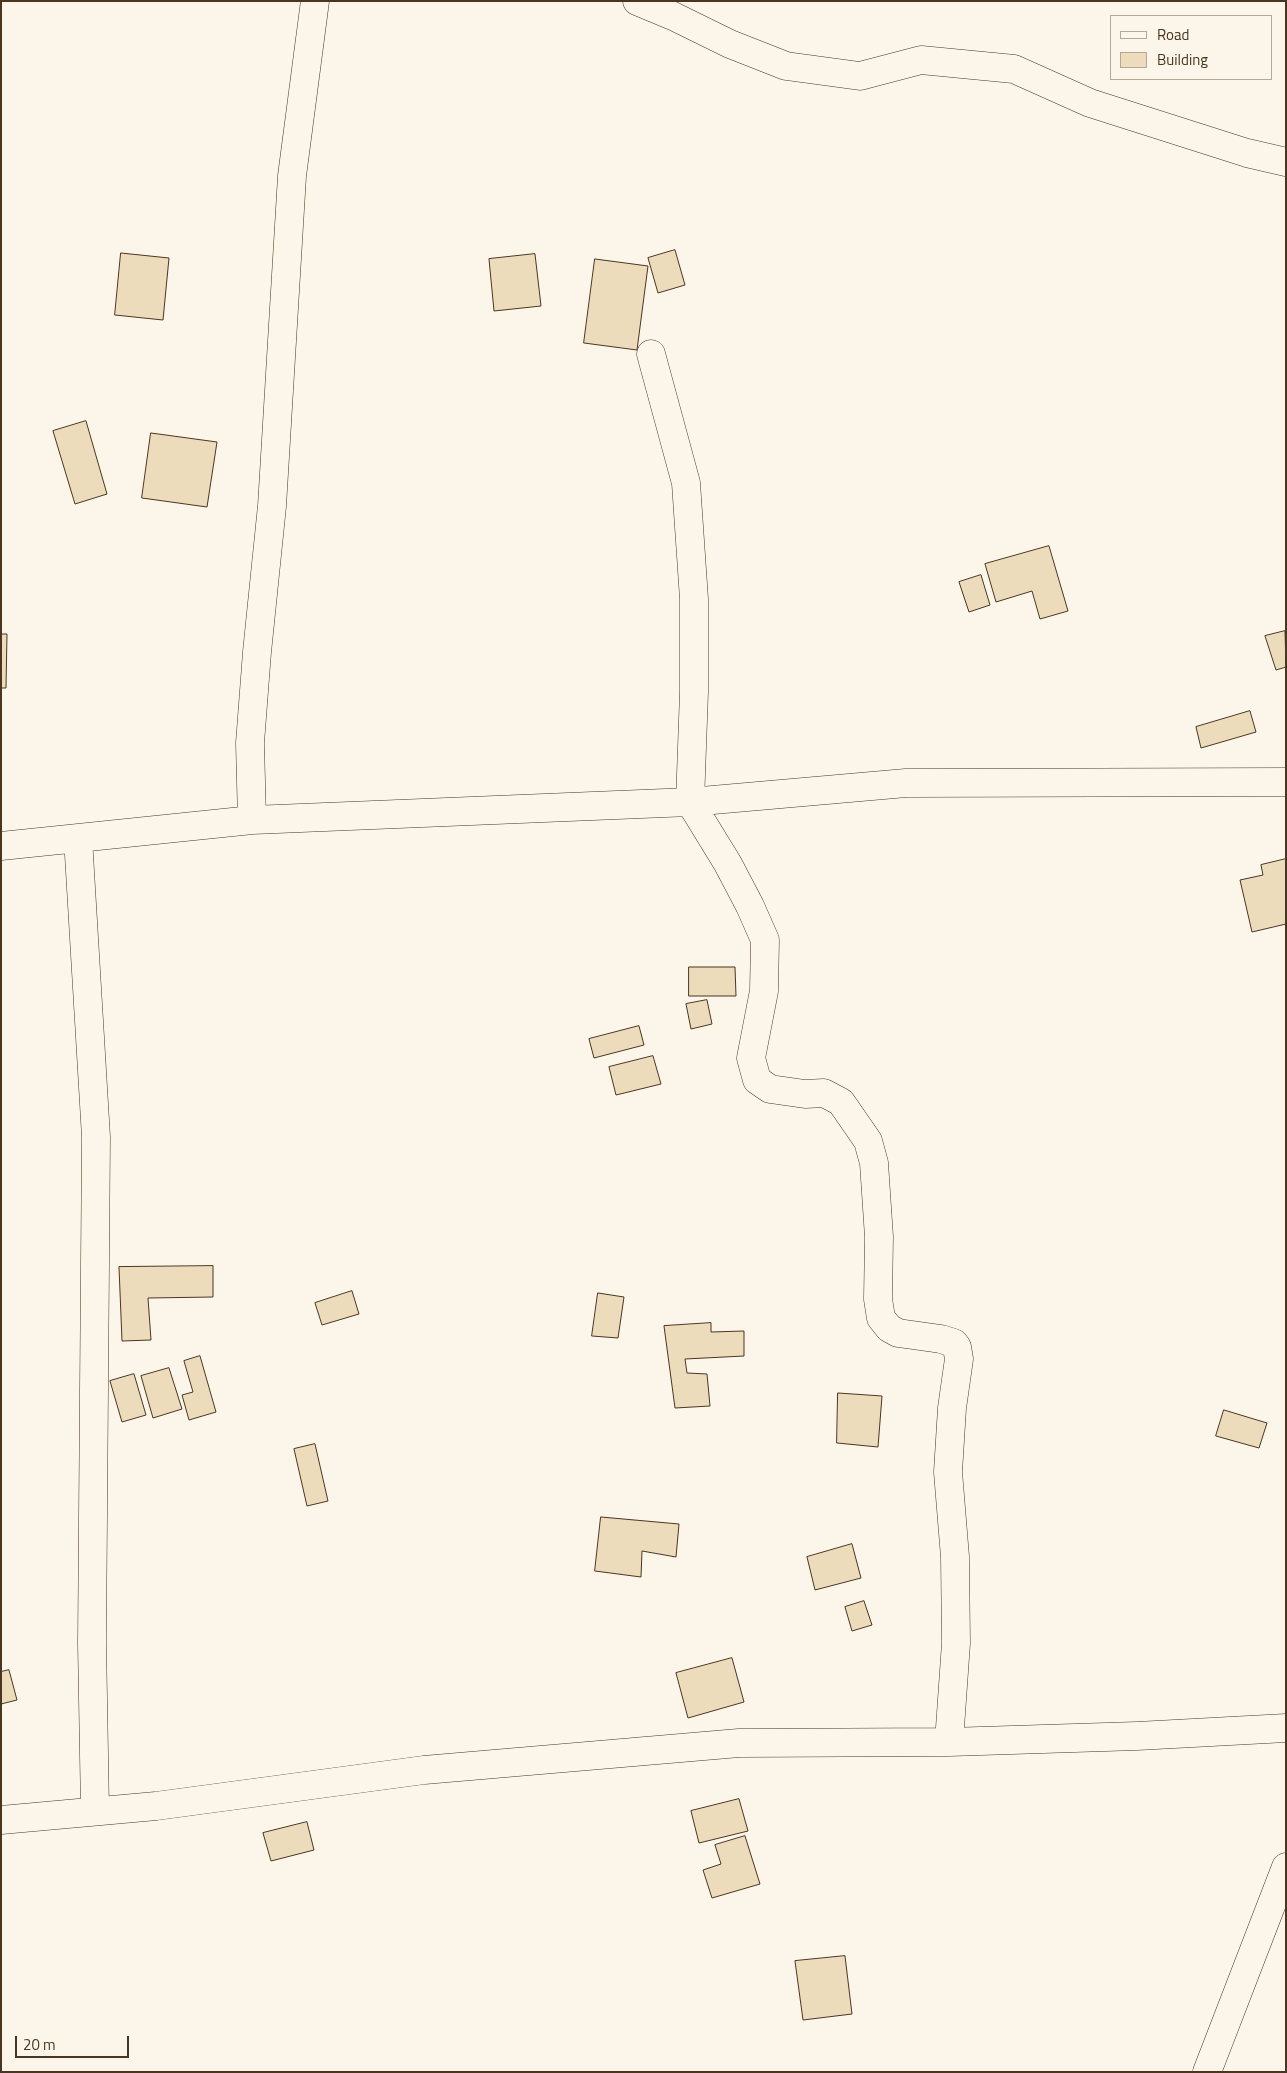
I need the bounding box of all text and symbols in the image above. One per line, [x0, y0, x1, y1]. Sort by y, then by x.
legend [1110, 15, 1272, 80]
text: Road [1157, 23, 1189, 46]
text: Building [1157, 48, 1208, 71]
scale bar [18, 2026, 131, 2058]
text: 20 m [23, 2033, 56, 2056]

